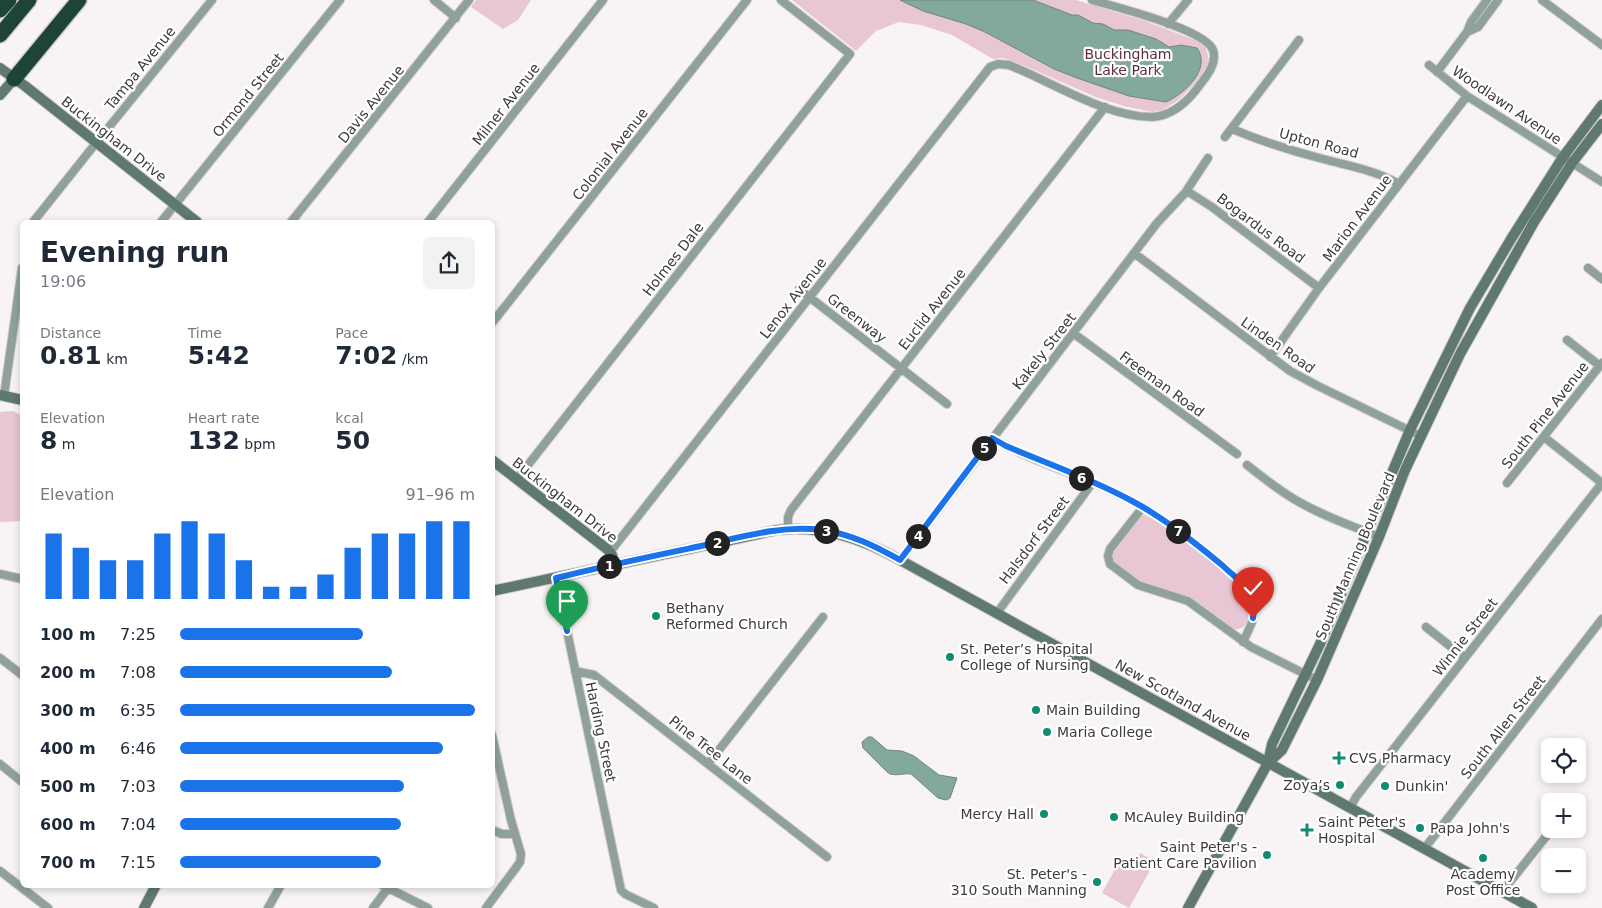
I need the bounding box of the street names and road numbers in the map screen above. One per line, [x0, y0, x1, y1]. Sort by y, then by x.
street label: Tampa Avenue [101, 23, 178, 114]
street label: Ormond Street [209, 49, 287, 140]
street label: Milner Avenue [469, 60, 543, 148]
street label: Davis Avenue [335, 62, 407, 146]
street label: Woodlawn Avenue [1449, 62, 1565, 148]
street label: Buckingham Drive [58, 93, 170, 185]
street label: Colonial Avenue [569, 105, 651, 203]
street label: Upton Road [1277, 125, 1361, 161]
street label: Marion Avenue [1319, 172, 1395, 264]
street label: Bogardus Road [1214, 190, 1308, 266]
street label: Holmes Dale [639, 219, 707, 299]
street label: Lenox Avenue [757, 254, 829, 342]
street label: Euclid Avenue [895, 265, 969, 353]
street label: Greenway [824, 290, 890, 346]
street label: Kakely Street [1009, 309, 1079, 393]
street label: Linden Road [1238, 314, 1318, 376]
street label: Freeman Road [1117, 348, 1207, 420]
street label: South Pine Avenue [1498, 358, 1592, 472]
street label: Buckingham Drive [509, 454, 621, 546]
street label: South Manning Boulevard [1312, 470, 1398, 642]
street label: Halsdorf Street [996, 493, 1072, 587]
street label: Winnie Street [1430, 594, 1501, 679]
street label: New Scotland Avenue [1113, 656, 1253, 744]
street label: South Allen Street [1458, 672, 1549, 782]
street label: Harding Street [583, 680, 620, 784]
street label: Pine Tree Lane [666, 712, 756, 788]

